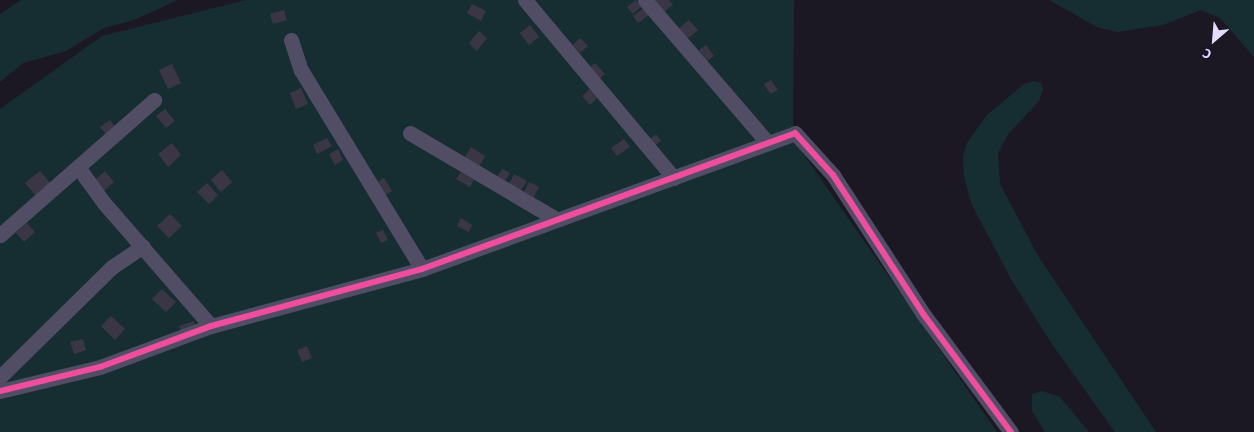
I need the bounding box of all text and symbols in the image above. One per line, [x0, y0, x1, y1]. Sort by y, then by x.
north arrow [1189, 15, 1239, 65]
text: С [1201, 45, 1214, 61]

